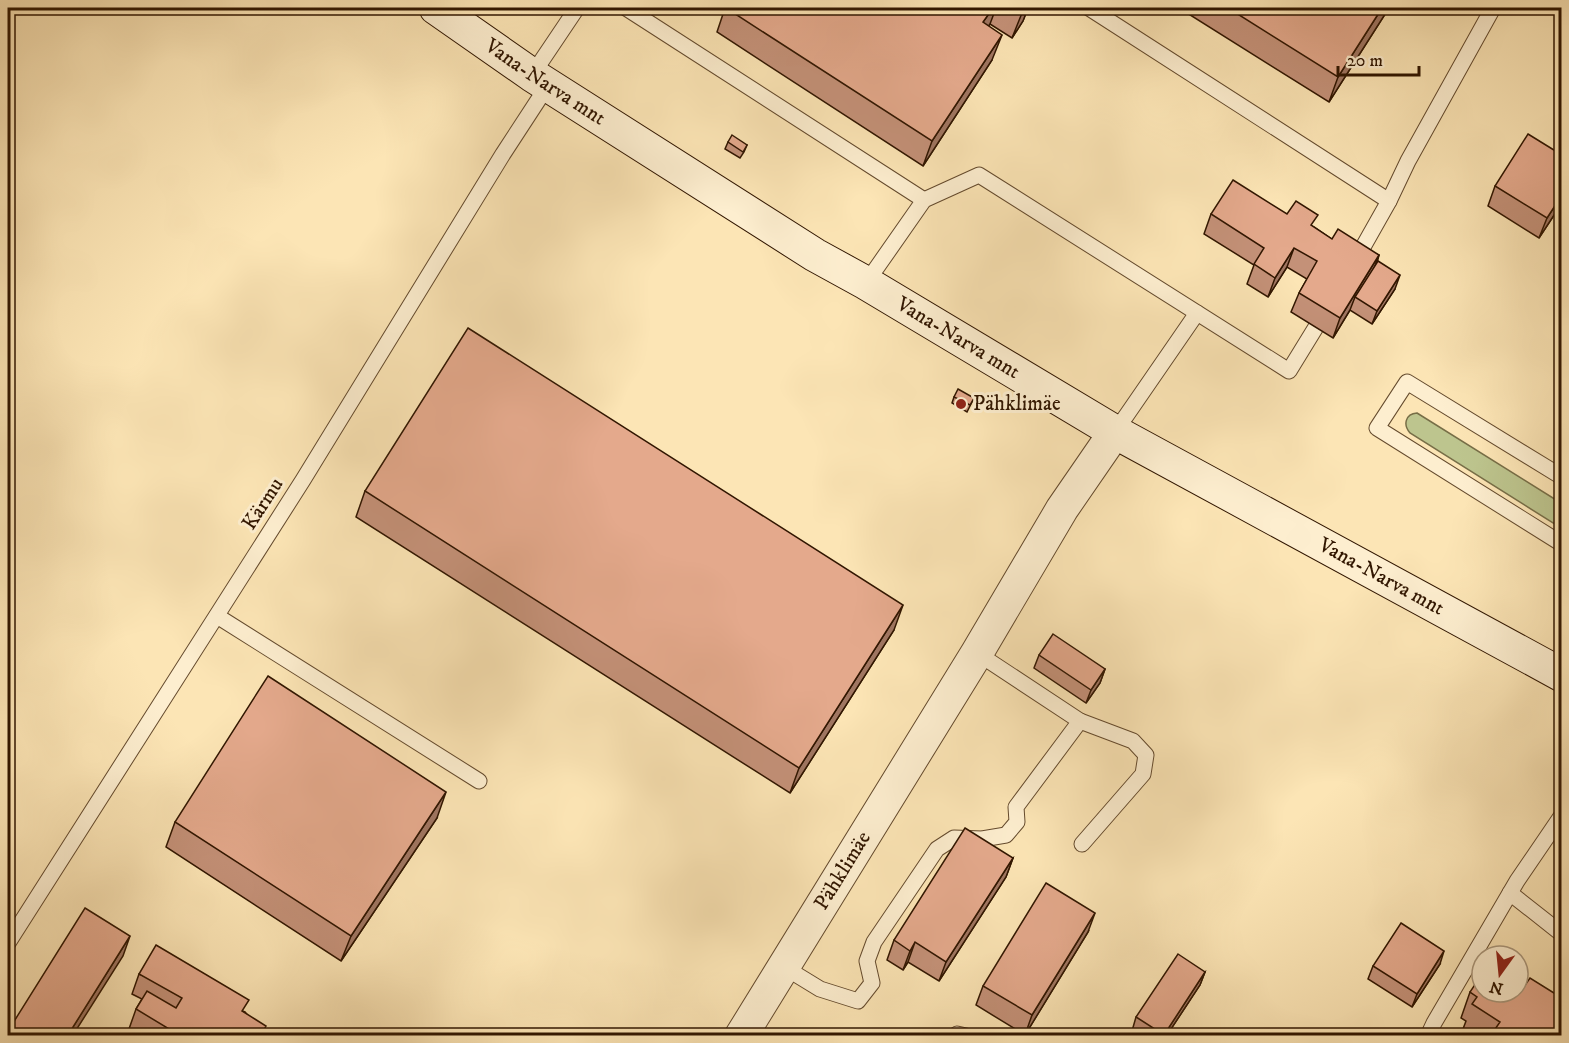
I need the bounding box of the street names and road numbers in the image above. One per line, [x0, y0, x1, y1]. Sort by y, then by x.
street label: Vana-Narva mnt [479, 32, 611, 131]
street label: Vana-Narva mnt [891, 291, 1025, 385]
street label: Kärmu [236, 473, 290, 535]
street label: Vana-Narva mnt [1313, 532, 1449, 622]
street label: Pähklimäe [809, 826, 877, 915]

